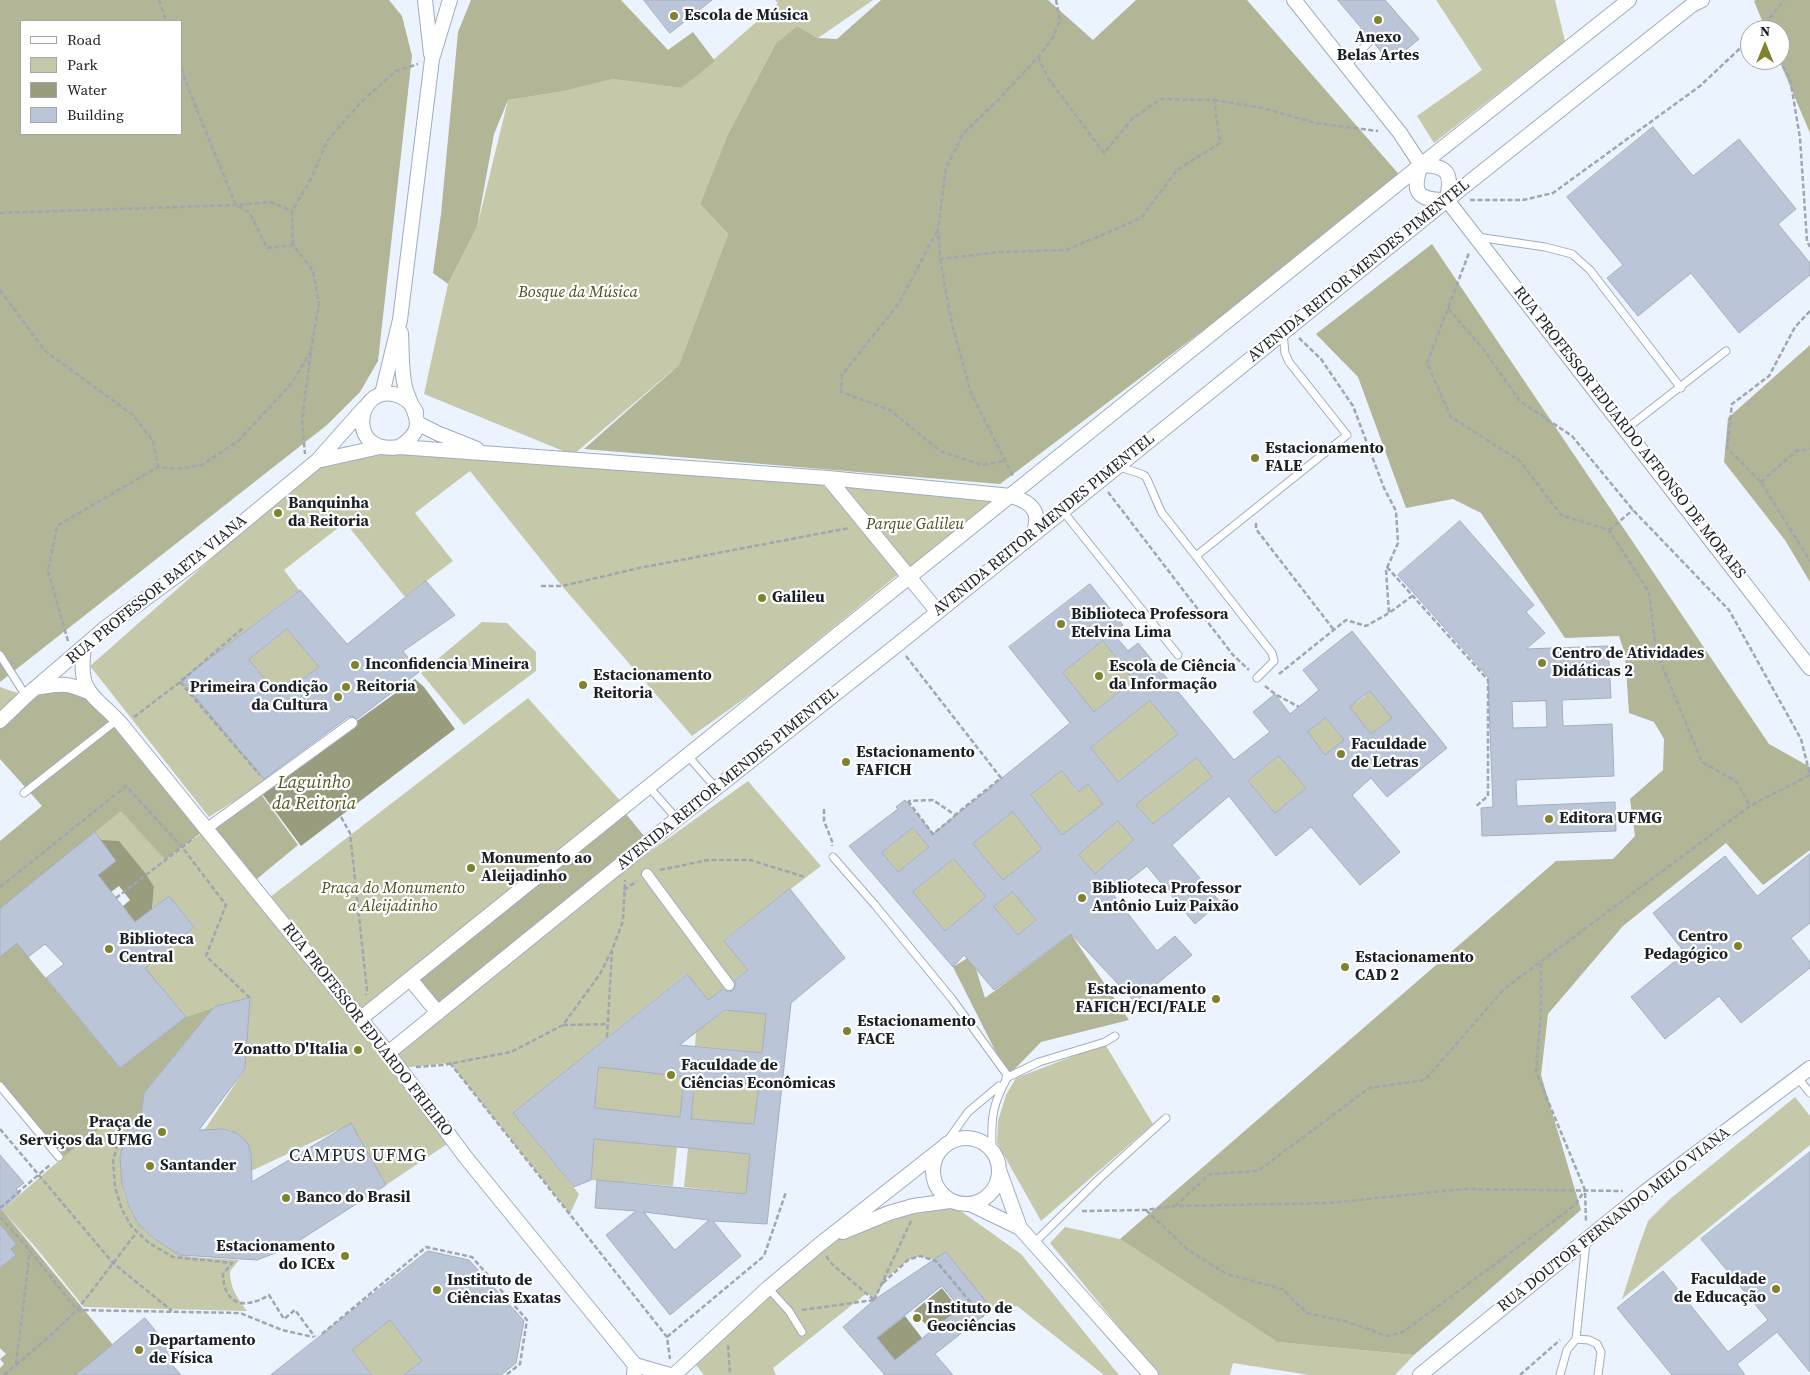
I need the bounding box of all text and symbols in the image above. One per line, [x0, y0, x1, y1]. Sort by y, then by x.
place label: Escola de Música [684, 6, 809, 26]
marker: Escola de Música [668, 10, 680, 22]
marker: Anexo Belas Artes [1372, 14, 1384, 26]
legend [20, 20, 182, 135]
north arrow [1740, 20, 1790, 70]
text: N [1760, 21, 1770, 41]
place label: Anexo Belas Artes [1337, 28, 1419, 66]
text: Road [67, 29, 101, 50]
text: Park [67, 54, 98, 75]
text: Water [67, 79, 107, 100]
text: Building [67, 104, 124, 125]
street label: AVENIDA REITOR MENDES PIMENTEL [1244, 175, 1474, 367]
park label: Bosque da Música [518, 283, 638, 303]
street label: RUA PROFESSOR EDUARDO AFFONSO DE MORAES [1509, 283, 1749, 583]
street label: AVENIDA REITOR MENDES PIMENTEL [929, 429, 1159, 621]
place label: Estacionamento FALE [1265, 439, 1384, 477]
marker: Estacionamento FALE [1249, 452, 1261, 464]
place label: Banquinha da Reitoria [288, 494, 369, 532]
marker: Banquinha da Reitoria [272, 507, 284, 519]
street label: RUA PROFESSOR BAETA VIANA [63, 511, 251, 669]
park label: Parque Galileu [866, 515, 964, 535]
place label: Galileu [772, 588, 825, 608]
marker: Galileu [756, 592, 768, 604]
place label: Biblioteca Professora Etelvina Lima [1071, 605, 1228, 643]
marker: Biblioteca Professora Etelvina Lima [1055, 618, 1067, 630]
place label: Centro de Atividades Didáticas 2 [1552, 644, 1704, 682]
place label: Inconfidencia Mineira [365, 655, 529, 675]
place label: Escola de Ciência da Informação [1109, 657, 1236, 695]
marker: Centro de Atividades Didáticas 2 [1536, 657, 1548, 669]
marker: Inconfidencia Mineira [349, 659, 361, 671]
place label: Estacionamento Reitoria [593, 666, 712, 704]
marker: Escola de Ciência da Informação [1093, 670, 1105, 682]
place label: Reitoria [356, 677, 416, 697]
place label: Primeira Condição da Cultura [190, 678, 328, 716]
marker: Estacionamento Reitoria [577, 679, 589, 691]
marker: Reitoria [340, 681, 352, 693]
street label: AVENIDA REITOR MENDES PIMENTEL [613, 683, 843, 875]
marker: Primeira Condição da Cultura [332, 691, 344, 703]
place label: Faculdade de Letras [1351, 735, 1427, 773]
place label: Estacionamento FAFICH [856, 743, 975, 781]
marker: Faculdade de Letras [1335, 748, 1347, 760]
marker: Estacionamento FAFICH [840, 756, 852, 768]
water label: Laguinho da Reitoria [272, 772, 356, 814]
place label: Editora UFMG [1559, 809, 1662, 829]
marker: Editora UFMG [1543, 813, 1555, 825]
place label: Monumento ao Aleijadinho [481, 849, 592, 887]
marker: Monumento ao Aleijadinho [465, 862, 477, 874]
park label: Praça do Monumento a Aleijadinho [321, 879, 465, 917]
place label: Biblioteca Professor Antônio Luiz Paixão [1092, 879, 1241, 917]
marker: Biblioteca Professor Antônio Luiz Paixão [1076, 892, 1088, 904]
street label: RUA PROFESSOR EDUARDO FRIEIRO [278, 919, 456, 1141]
place label: Centro Pedagógico [1644, 927, 1728, 965]
place label: Biblioteca Central [119, 930, 194, 968]
marker: Centro Pedagógico [1732, 940, 1744, 952]
marker: Biblioteca Central [103, 943, 115, 955]
place label: Estacionamento CAD 2 [1355, 948, 1474, 986]
marker: Estacionamento CAD 2 [1339, 961, 1351, 973]
place label: Estacionamento FAFICH/ECI/FALE [1075, 980, 1206, 1018]
marker: Estacionamento FAFICH/ECI/FALE [1210, 993, 1222, 1005]
place label: Estacionamento FACE [857, 1012, 976, 1050]
marker: Estacionamento FACE [841, 1025, 853, 1037]
place label: Zonatto D'Italia [234, 1040, 348, 1060]
marker: Zonatto D'Italia [352, 1044, 364, 1056]
place label: Faculdade de Ciências Econômicas [681, 1056, 836, 1094]
marker: Faculdade de Ciências Econômicas [665, 1069, 677, 1081]
place label: Praça de Serviços da UFMG [19, 1113, 152, 1151]
street label: RUA DOUTOR FERNANDO MELO VIANA [1494, 1123, 1734, 1317]
marker: Praça de Serviços da UFMG [156, 1126, 168, 1138]
district label: CAMPUS UFMG [288, 1145, 428, 1167]
place label: Santander [160, 1156, 236, 1176]
marker: Santander [144, 1160, 156, 1172]
place label: Banco do Brasil [296, 1188, 411, 1208]
marker: Banco do Brasil [280, 1192, 292, 1204]
place label: Estacionamento do ICEx [216, 1237, 335, 1275]
marker: Estacionamento do ICEx [339, 1250, 351, 1262]
place label: Faculdade de Educação [1674, 1270, 1766, 1308]
place label: Instituto de Ciências Exatas [447, 1271, 561, 1309]
marker: Faculdade de Educação [1770, 1283, 1782, 1295]
marker: Instituto de Ciências Exatas [431, 1284, 443, 1296]
place label: Instituto de Geociências [927, 1299, 1016, 1337]
marker: Instituto de Geociências [911, 1312, 923, 1324]
place label: Departamento de Física [149, 1331, 256, 1369]
marker: Departamento de Física [133, 1344, 145, 1356]

